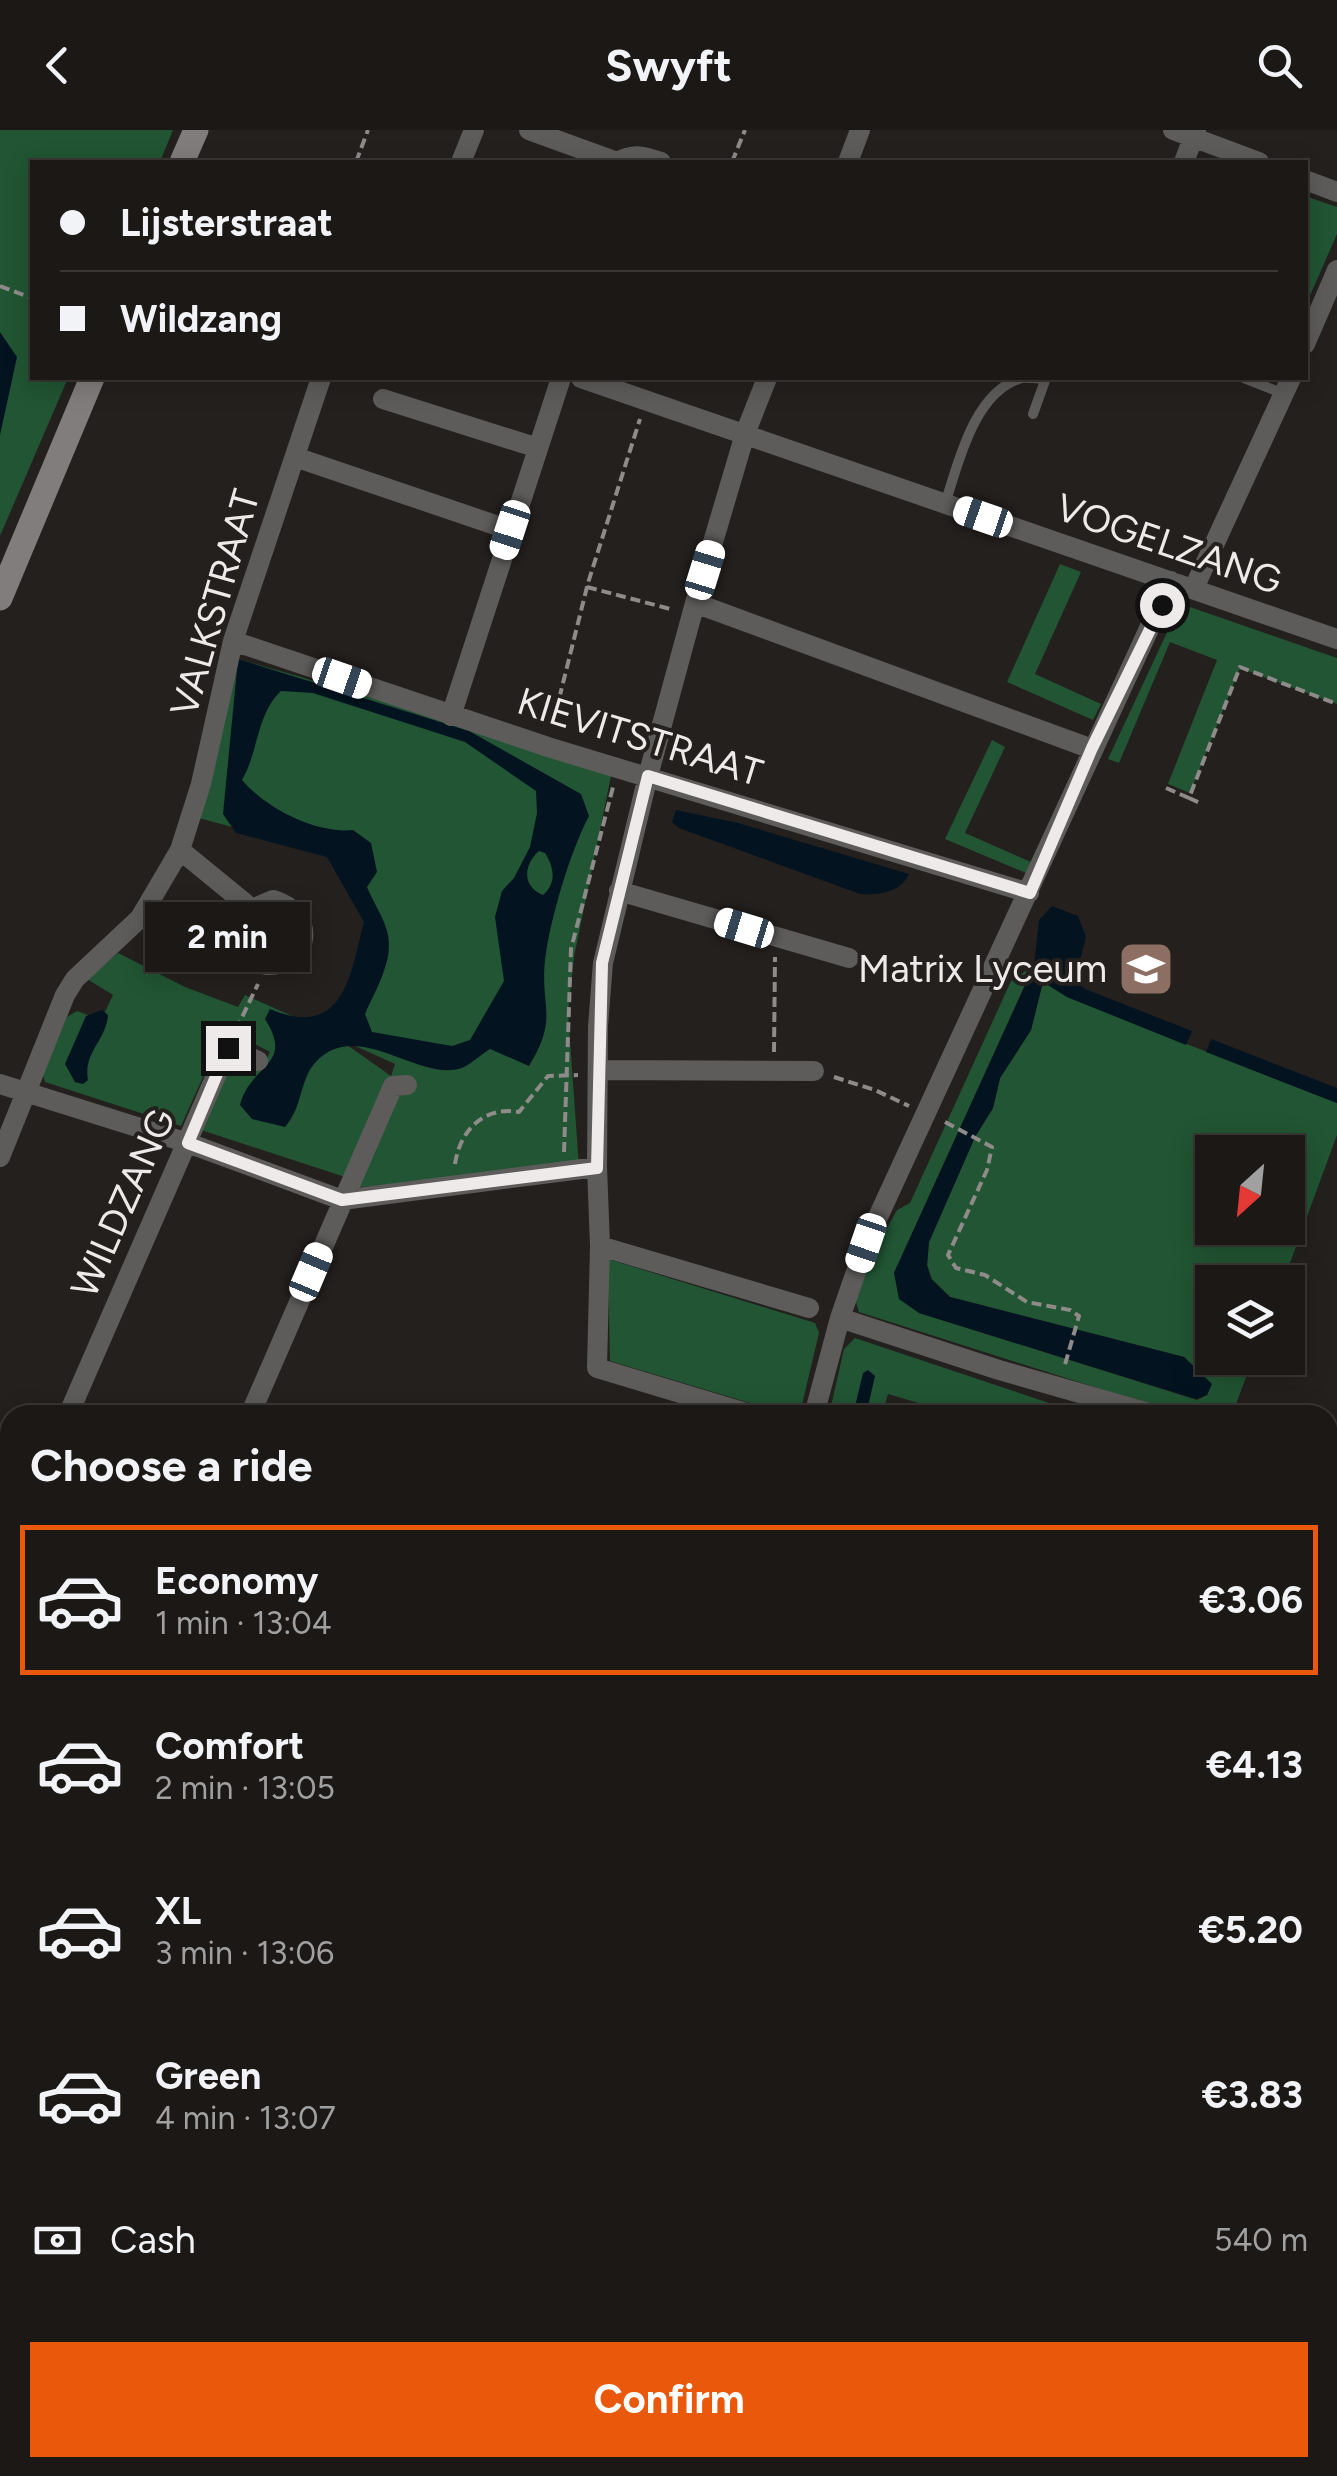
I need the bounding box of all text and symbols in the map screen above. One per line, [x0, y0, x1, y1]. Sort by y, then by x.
icon: back [30, 38, 85, 93]
text: Swyft [605, 38, 732, 92]
icon: search [1252, 38, 1307, 93]
text: Lijsterstraat [120, 200, 333, 246]
text: Wildzang [120, 296, 282, 342]
street label: VALKSTRAAT [161, 484, 269, 722]
street label: VOGELZANG [1050, 484, 1288, 604]
car [950, 493, 1016, 541]
car [486, 497, 534, 563]
car [682, 537, 728, 603]
route start [1140, 583, 1185, 628]
car [309, 654, 375, 702]
street label: KIEVITSTRAAT [512, 678, 768, 796]
callout: 2 min [146, 903, 310, 973]
car [711, 905, 777, 951]
text: 2 min [187, 918, 268, 956]
school or university icon: Matrix Lyceum [1116, 939, 1176, 999]
place label: Matrix Lyceum [858, 946, 1107, 992]
route end [206, 1026, 251, 1071]
street label: WILDZANG [61, 1102, 185, 1304]
north arrow [1195, 1135, 1305, 1245]
map controls [1195, 1135, 1305, 1375]
car [842, 1210, 890, 1276]
car [285, 1239, 337, 1305]
button: layers [1195, 1265, 1305, 1375]
text: Choose a ride [30, 1438, 312, 1492]
icon: car [35, 1555, 125, 1645]
text: Economy [155, 1558, 318, 1604]
text: €3.06 [1199, 1577, 1303, 1623]
text: 1 min · 13:04 [155, 1604, 332, 1642]
icon: car [35, 1720, 125, 1810]
text: Comfort [155, 1723, 304, 1769]
text: €4.13 [1206, 1742, 1303, 1788]
text: 2 min · 13:05 [155, 1769, 335, 1807]
icon: car [35, 1885, 125, 1975]
text: XL [155, 1888, 201, 1934]
text: €5.20 [1198, 1907, 1303, 1953]
text: 3 min · 13:06 [155, 1934, 334, 1972]
icon: car [35, 2050, 125, 2140]
text: Green [155, 2053, 261, 2099]
text: €3.83 [1202, 2072, 1303, 2118]
text: 4 min · 13:07 [155, 2099, 336, 2137]
icon: cash [30, 2213, 85, 2268]
text: Cash [110, 2217, 196, 2263]
text: 540 m [1214, 2221, 1308, 2259]
button: Confirm [30, 2342, 1308, 2457]

